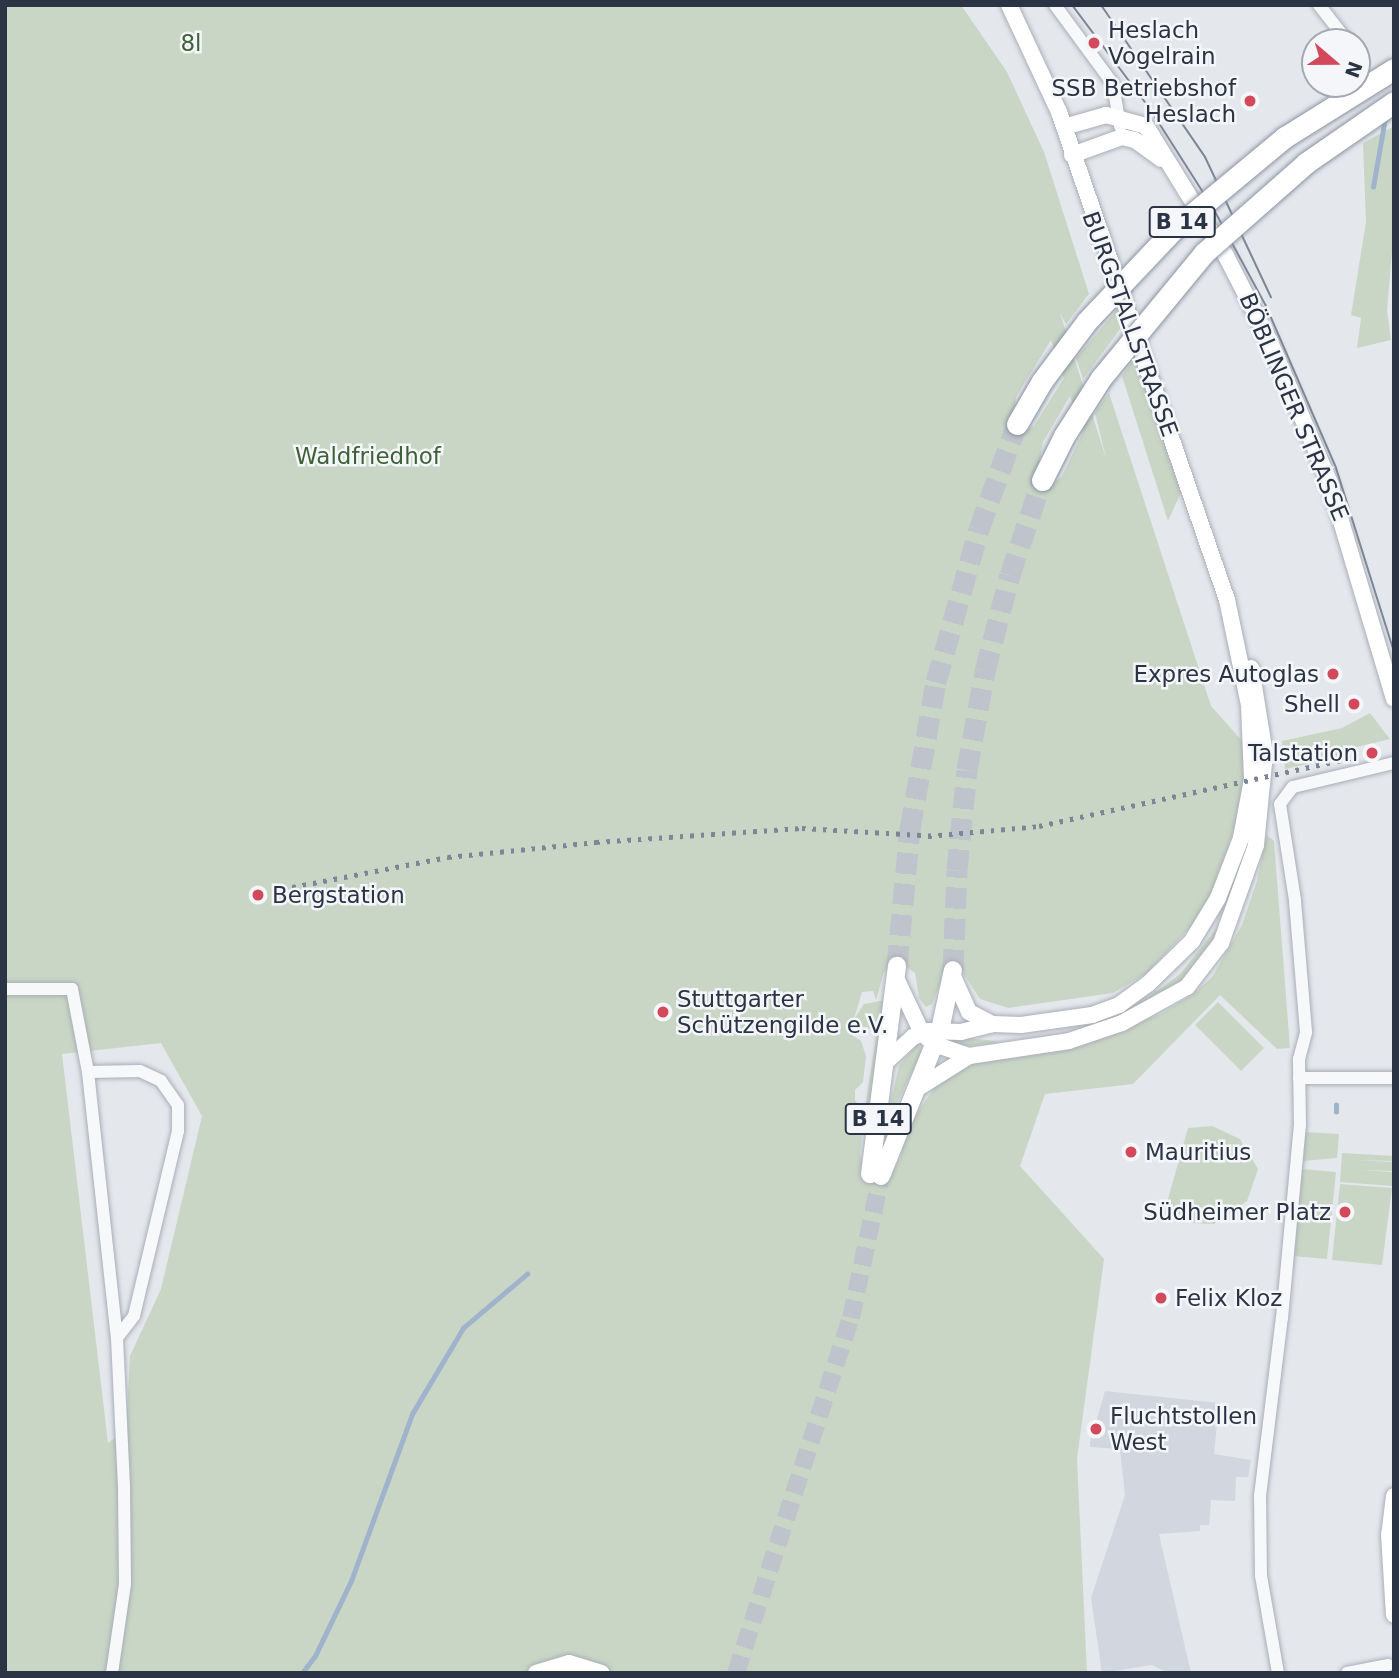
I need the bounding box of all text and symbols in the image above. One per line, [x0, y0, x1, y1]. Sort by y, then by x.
place label: Heslach Vogelrain [1108, 16, 1216, 70]
north arrow [1301, 28, 1371, 98]
park label: 8l [180, 29, 202, 57]
marker: Heslach Vogelrain [1086, 35, 1102, 51]
text: N [1341, 58, 1367, 81]
place label: SSB Betriebshof Heslach [1051, 74, 1236, 128]
marker: SSB Betriebshof Heslach [1242, 93, 1258, 109]
road number: B 14 [1147, 204, 1217, 240]
street label: BURGSTALLSTRASSE [1076, 208, 1184, 440]
street label: BÖBLINGER STRASSE [1233, 289, 1355, 525]
park label: Waldfriedhof [295, 442, 441, 470]
place label: Expres Autoglas [1133, 660, 1319, 688]
marker: Expres Autoglas [1325, 666, 1341, 682]
place label: Shell [1284, 690, 1340, 718]
marker: Shell [1346, 696, 1362, 712]
place label: Talstation [1248, 739, 1358, 767]
marker: Talstation [1364, 745, 1380, 761]
place label: Bergstation [272, 881, 405, 909]
marker: Bergstation [250, 887, 266, 903]
place label: Stuttgarter Schützengilde e.V. [677, 985, 888, 1039]
marker: Stuttgarter Schützengilde e.V. [655, 1004, 671, 1020]
road number: B 14 [843, 1102, 913, 1136]
place label: Mauritius [1145, 1138, 1251, 1166]
marker: Mauritius [1123, 1144, 1139, 1160]
place label: Südheimer Platz [1143, 1198, 1331, 1226]
marker: Südheimer Platz [1337, 1204, 1353, 1220]
place label: Felix Kloz [1175, 1284, 1282, 1312]
marker: Felix Kloz [1153, 1290, 1169, 1306]
place label: Fluchtstollen West [1110, 1402, 1257, 1456]
marker: Fluchtstollen West [1088, 1421, 1104, 1437]

